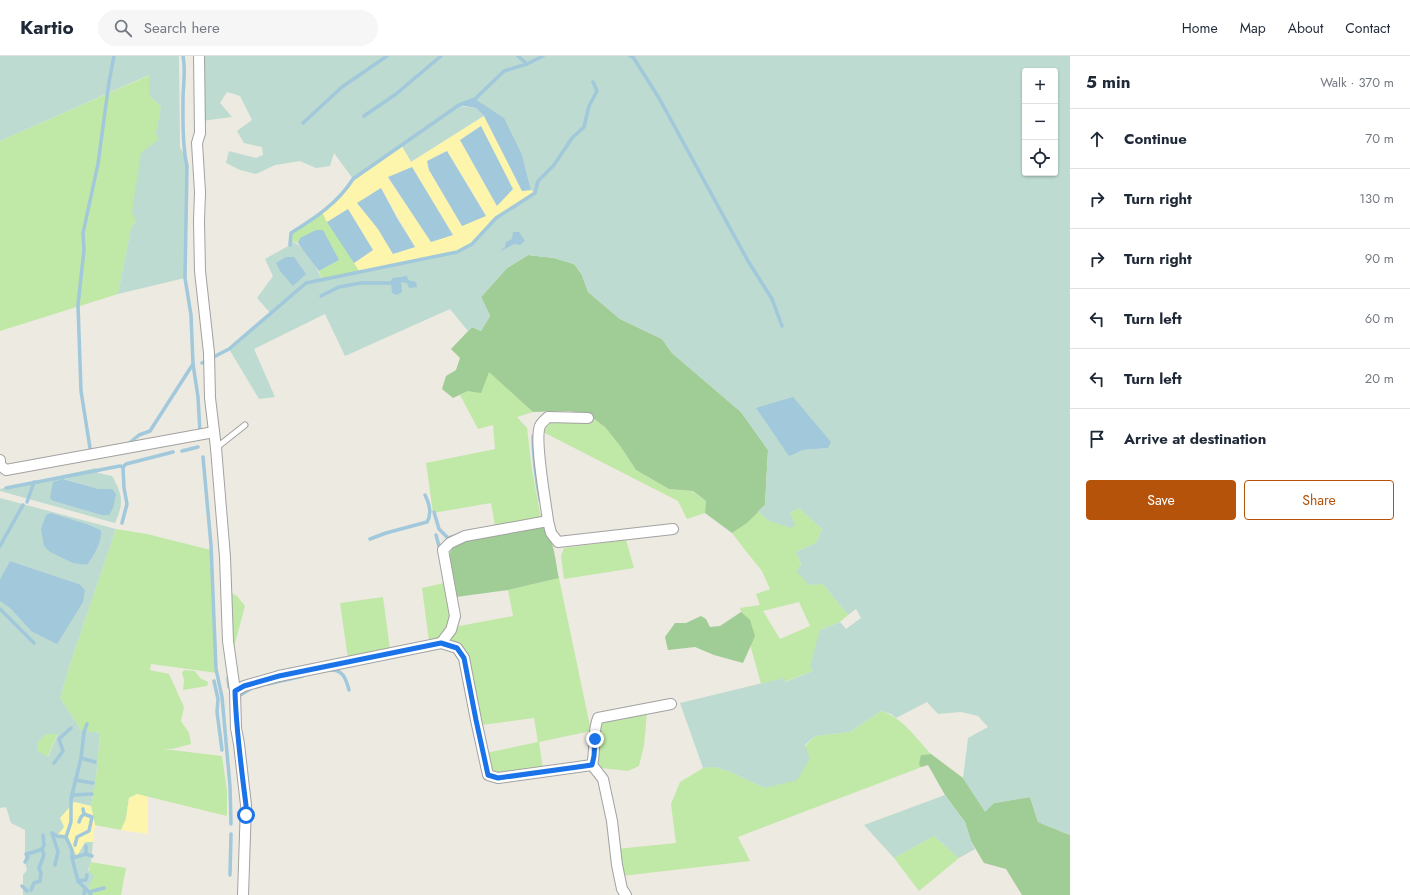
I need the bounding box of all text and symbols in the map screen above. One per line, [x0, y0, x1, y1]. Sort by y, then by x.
search box [98, 10, 378, 46]
text: Kartio [20, 14, 74, 41]
icon: search [112, 17, 134, 39]
text: Search here [144, 17, 220, 39]
text: Home [1182, 18, 1218, 38]
text: Map [1240, 18, 1266, 38]
text: About [1288, 18, 1323, 38]
text: Contact [1345, 18, 1390, 38]
map controls [1022, 68, 1058, 176]
button: + [1022, 68, 1058, 104]
text: 5 min [1086, 70, 1130, 94]
text: Walk · 370 m [1320, 73, 1394, 92]
button: − [1022, 104, 1058, 140]
icon: ahead [1086, 128, 1108, 150]
text: Continue [1124, 128, 1187, 150]
text: 70 m [1365, 129, 1394, 148]
button: locate [1022, 140, 1058, 176]
icon: right [1086, 188, 1108, 210]
text: Turn right [1124, 188, 1192, 210]
text: 130 m [1359, 189, 1394, 208]
icon: right [1086, 248, 1108, 270]
text: Turn right [1124, 248, 1192, 270]
text: 90 m [1365, 249, 1394, 268]
icon: left [1086, 308, 1108, 330]
text: Turn left [1124, 308, 1182, 330]
text: 60 m [1365, 309, 1394, 328]
icon: left [1086, 368, 1108, 390]
text: Turn left [1124, 368, 1182, 390]
text: 20 m [1365, 369, 1394, 388]
icon: arrive [1086, 428, 1108, 450]
text: Arrive at destination [1124, 428, 1266, 450]
button: Save [1086, 480, 1236, 520]
button: Share [1244, 480, 1394, 520]
route end [586, 730, 604, 748]
route start [237, 806, 255, 824]

